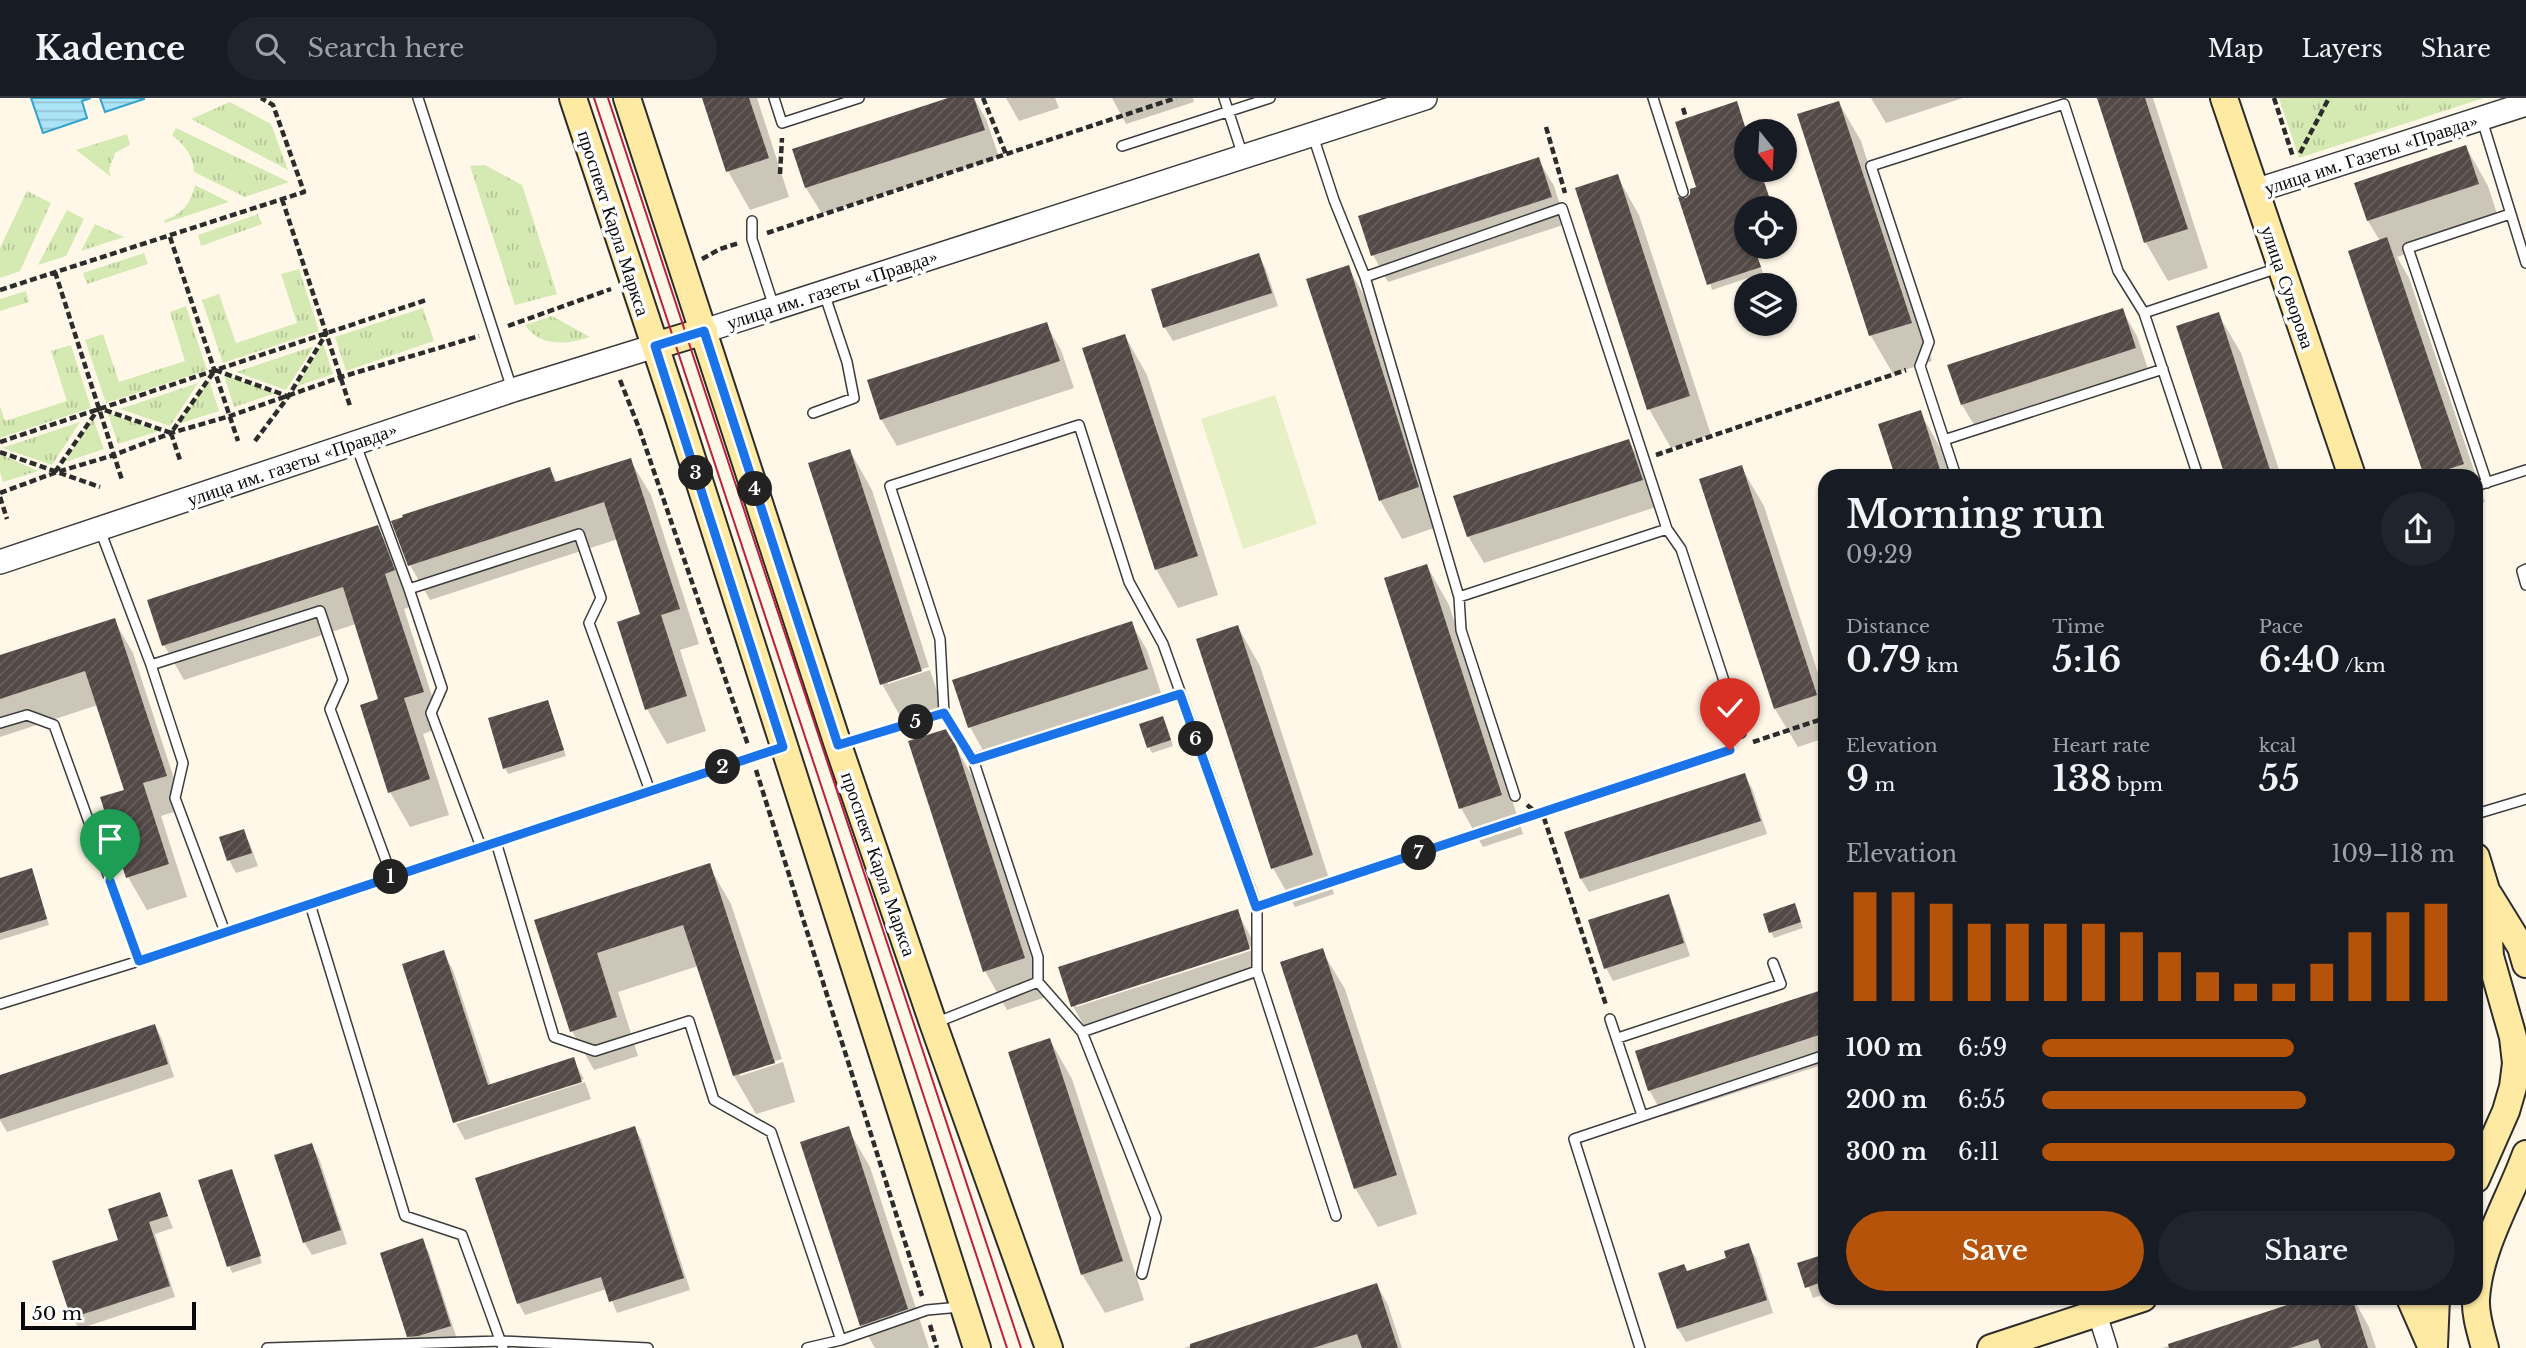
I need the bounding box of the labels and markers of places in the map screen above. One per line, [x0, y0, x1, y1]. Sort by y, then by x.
pin: 3 [678, 456, 714, 490]
pin: 4 [738, 472, 772, 506]
pin [1700, 678, 1760, 750]
pin: 5 [898, 704, 934, 740]
pin: 6 [1178, 722, 1214, 756]
pin: 2 [706, 750, 740, 784]
pin [80, 809, 140, 881]
pin: 7 [1402, 836, 1436, 870]
pin: 1 [374, 860, 408, 894]

